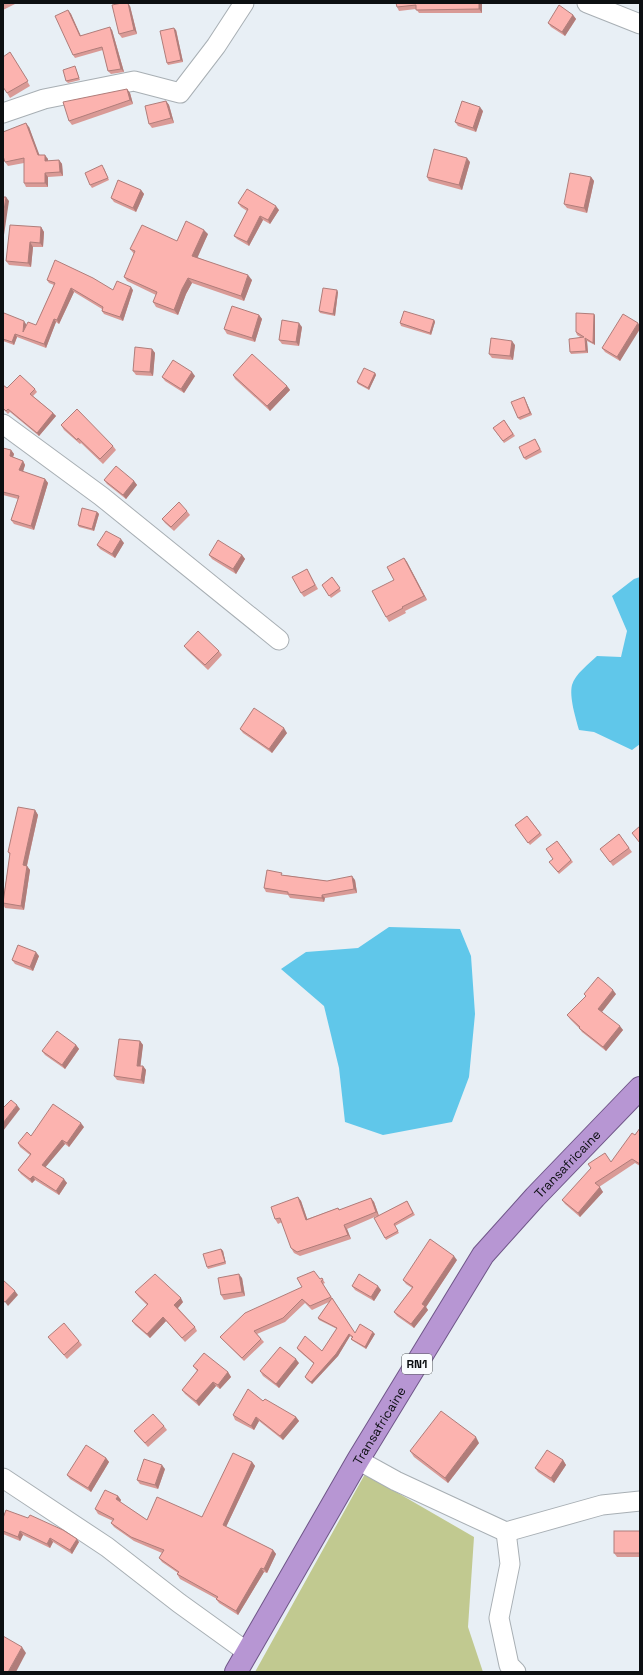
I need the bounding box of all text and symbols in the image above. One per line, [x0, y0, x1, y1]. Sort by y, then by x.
street label: Transafricaine [530, 1126, 604, 1201]
road number: RN1 [402, 1354, 432, 1374]
street label: Transafricaine [349, 1383, 409, 1468]

